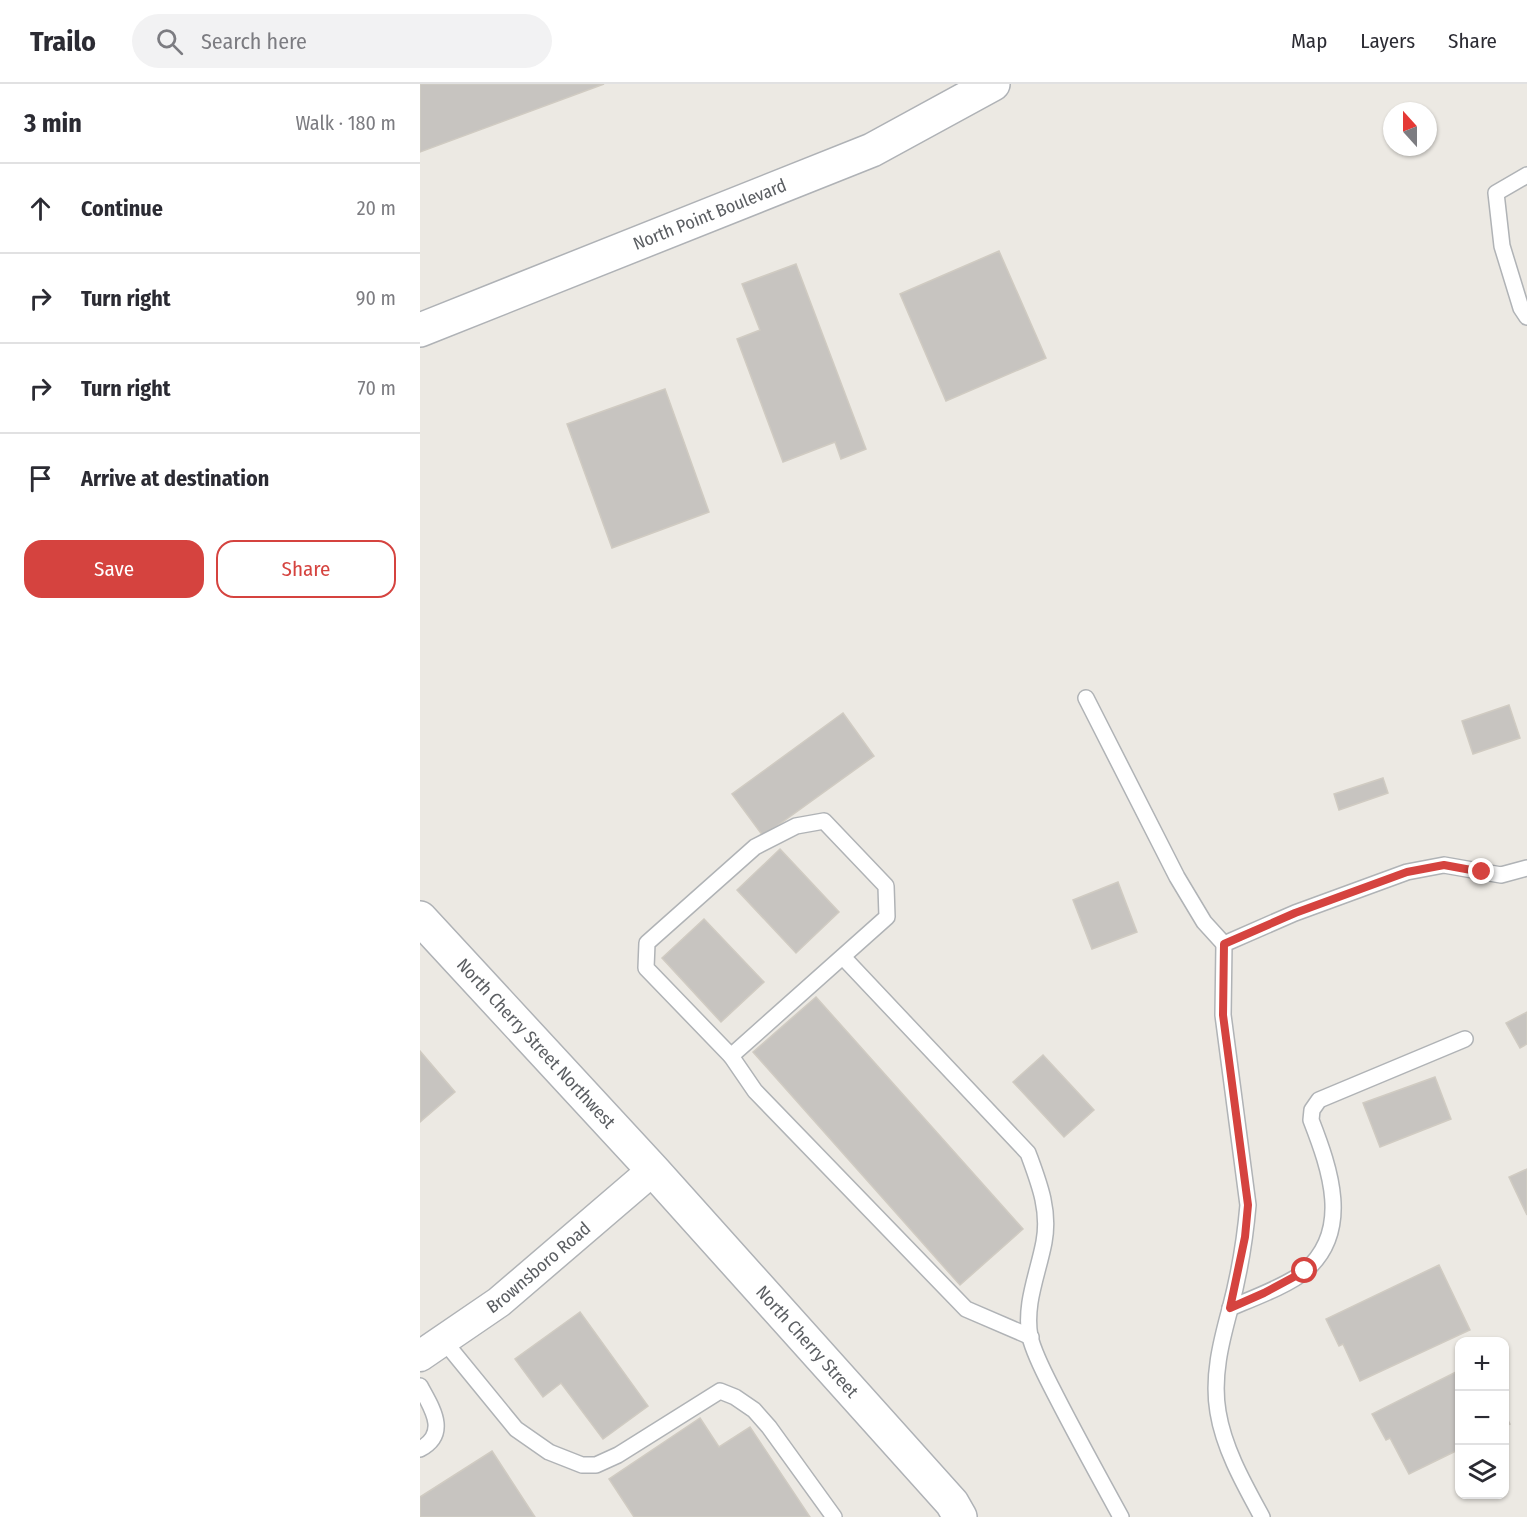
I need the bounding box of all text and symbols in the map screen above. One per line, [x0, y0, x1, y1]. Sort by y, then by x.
search box [132, 14, 552, 68]
text: Trailo [30, 25, 96, 58]
icon: search [153, 25, 186, 58]
text: Search here [201, 28, 307, 55]
text: Map [1291, 28, 1327, 54]
text: Layers [1360, 28, 1415, 54]
text: Share [1448, 28, 1497, 54]
north arrow [1383, 102, 1437, 156]
text: 3 min [24, 108, 82, 139]
text: Walk · 180 m [295, 111, 396, 135]
street label: North Point Boulevard [630, 174, 790, 255]
icon: ahead [24, 192, 57, 225]
text: Continue [81, 195, 163, 222]
text: 20 m [357, 196, 396, 220]
icon: right [24, 282, 57, 315]
text: Turn right [81, 285, 170, 312]
text: 90 m [356, 286, 396, 310]
icon: right [24, 372, 57, 405]
text: Turn right [81, 375, 170, 402]
text: 70 m [358, 376, 396, 400]
icon: arrive [24, 462, 57, 495]
text: Arrive at destination [81, 465, 269, 492]
button: Save [24, 540, 204, 598]
button: Share [216, 540, 396, 598]
route end [1468, 858, 1494, 884]
street label: North Cherry Street Northwest [452, 954, 620, 1133]
street label: Brownsboro Road [482, 1217, 595, 1318]
route start [1291, 1257, 1317, 1283]
street label: North Cherry Street [751, 1281, 863, 1402]
map controls [1455, 1337, 1509, 1499]
button: + [1455, 1337, 1509, 1391]
button: − [1455, 1391, 1509, 1445]
button: layers [1455, 1445, 1509, 1499]

